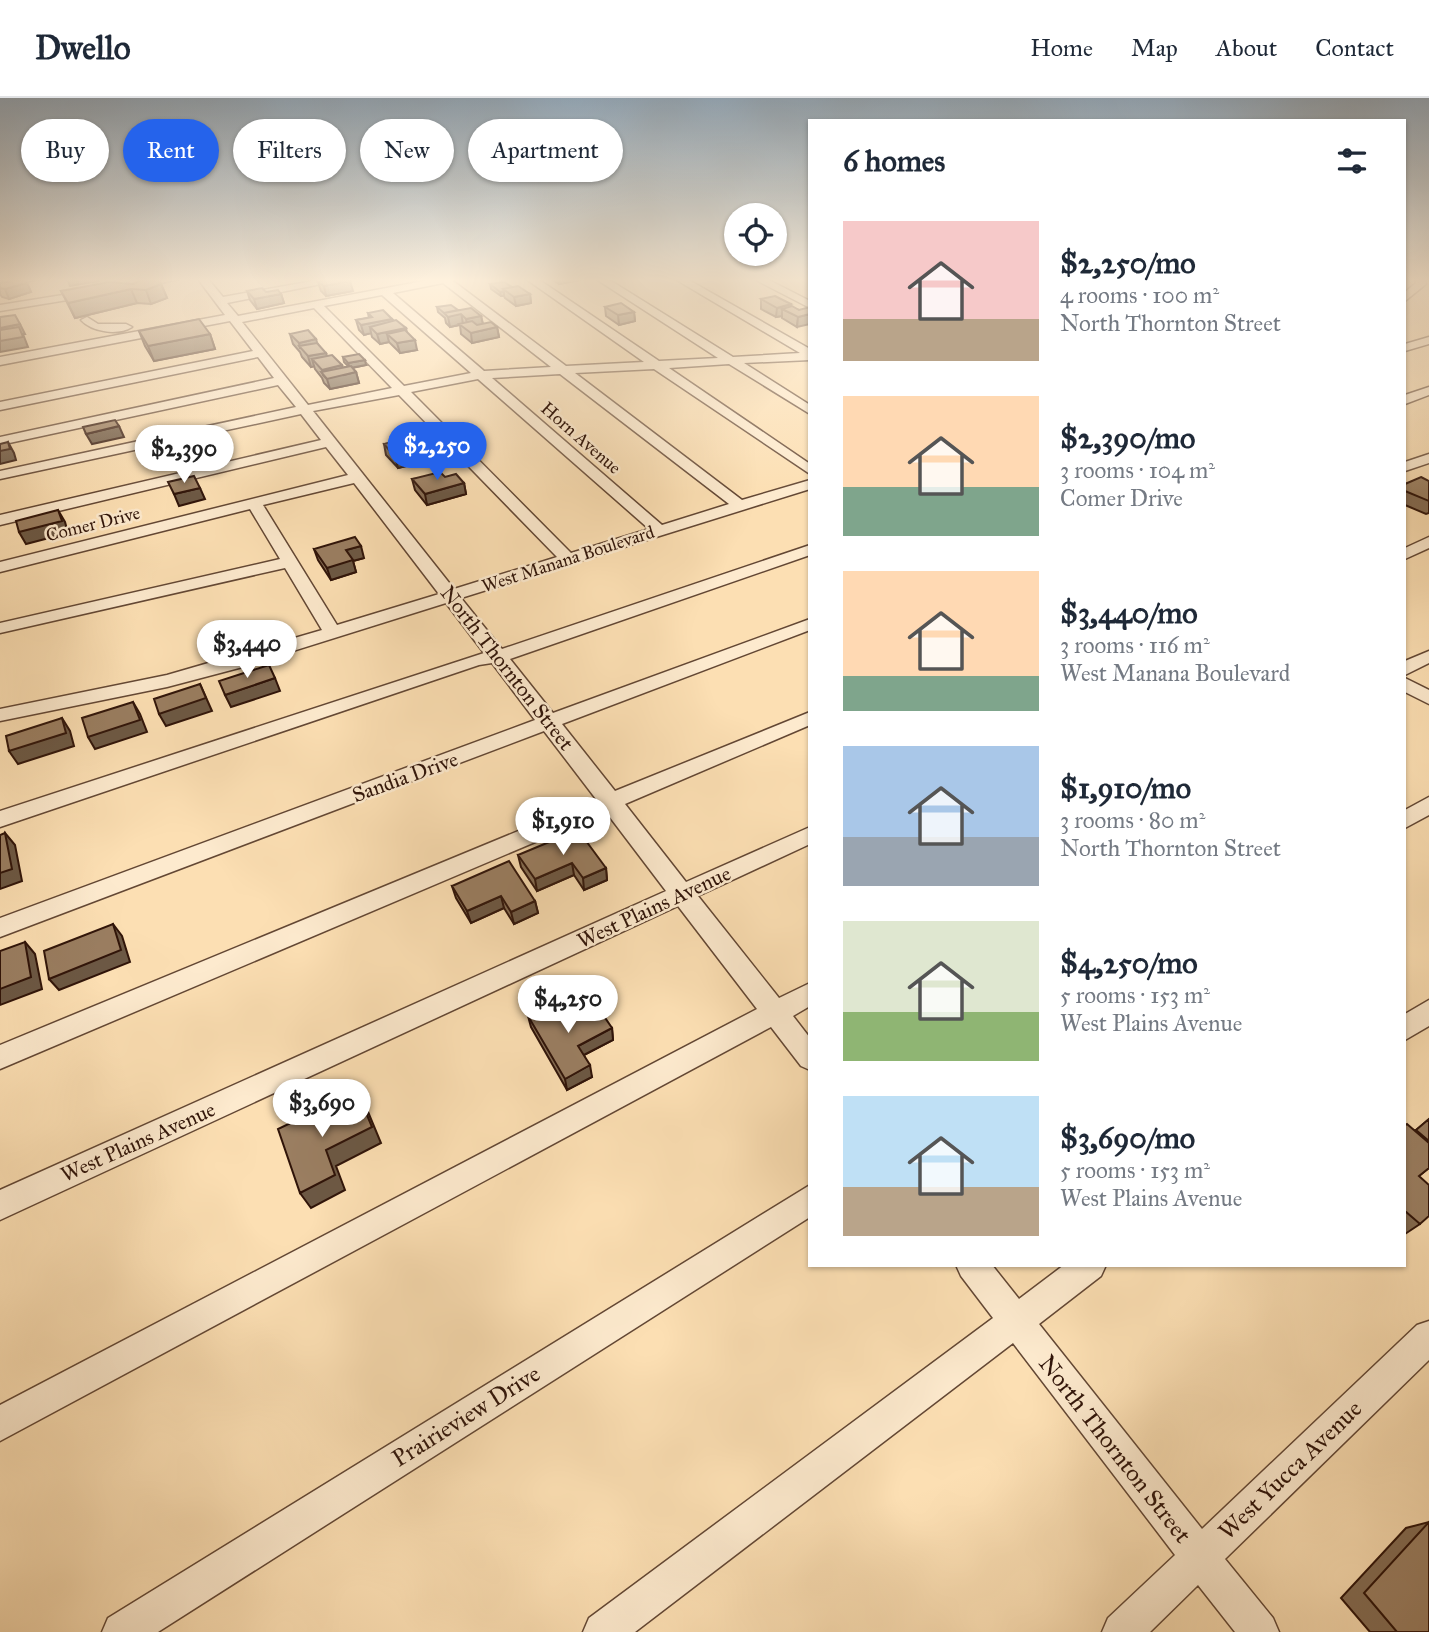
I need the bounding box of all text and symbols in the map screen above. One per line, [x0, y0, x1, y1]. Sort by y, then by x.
text: Dwello [35, 28, 131, 68]
text: Home [1030, 33, 1093, 63]
text: Map [1131, 33, 1178, 63]
text: About [1216, 33, 1277, 63]
text: Contact [1315, 33, 1394, 63]
chip: Buy [21, 119, 109, 182]
chip: Rent [123, 119, 219, 182]
chip: Filters [233, 119, 346, 182]
chip: New [360, 119, 454, 182]
chip: Apartment [468, 119, 623, 182]
icon: filters [1333, 142, 1371, 180]
text: 6 homes [843, 143, 945, 179]
map controls [724, 203, 787, 266]
button: locate [724, 203, 787, 266]
text: $2,250/mo [1060, 245, 1196, 281]
icon: home [899, 249, 983, 333]
text: 4 rooms · 100 m² [1060, 281, 1219, 309]
text: North Thornton Street [1060, 309, 1281, 337]
street label: Horn Avenue [536, 397, 626, 479]
text: $2,390/mo [1060, 420, 1195, 456]
pin: $2,250 [380, 422, 494, 482]
icon: home [899, 424, 983, 508]
pin: $2,390 [127, 426, 241, 485]
text: $2,250 [404, 431, 470, 459]
text: $2,390 [151, 434, 217, 462]
text: 3 rooms · 104 m² [1060, 456, 1215, 484]
text: Comer Drive [1060, 484, 1183, 512]
street label: Comer Drive [44, 502, 142, 546]
street label: West Manana Boulevard [479, 521, 657, 597]
street label: North Thornton Street [435, 581, 580, 756]
text: $3,440/mo [1060, 595, 1198, 631]
icon: home [899, 599, 983, 683]
pin: $3,440 [190, 620, 304, 680]
text: $3,440 [213, 629, 281, 657]
text: 3 rooms · 116 m² [1060, 631, 1210, 659]
text: West Manana Boulevard [1060, 659, 1290, 687]
street label: Sandia Drive [349, 746, 462, 808]
text: $1,910/mo [1060, 770, 1191, 806]
icon: home [899, 774, 983, 858]
pin: $1,910 [506, 798, 620, 857]
text: $1,910 [531, 806, 595, 834]
text: 3 rooms · 80 m² [1060, 806, 1205, 834]
text: North Thornton Street [1060, 834, 1281, 862]
street label: West Plains Avenue [573, 860, 735, 954]
text: $4,250/mo [1060, 945, 1198, 981]
icon: home [899, 949, 983, 1033]
pin: $4,250 [511, 976, 625, 1035]
text: 5 rooms · 153 m² [1060, 981, 1210, 1009]
text: $4,250 [534, 984, 602, 1012]
text: West Plains Avenue [1060, 1009, 1242, 1037]
pin: $3,690 [265, 1080, 379, 1139]
text: $3,690 [289, 1088, 355, 1116]
street label: West Plains Avenue [57, 1096, 220, 1188]
text: $3,690/mo [1060, 1120, 1195, 1156]
icon: home [899, 1124, 983, 1208]
text: 5 rooms · 153 m² [1060, 1156, 1210, 1184]
text: West Plains Avenue [1060, 1184, 1242, 1212]
street label: North Thornton Street [1032, 1349, 1198, 1549]
street label: Prairieview Drive [386, 1358, 546, 1474]
street label: West Yucca Avenue [1212, 1394, 1368, 1546]

